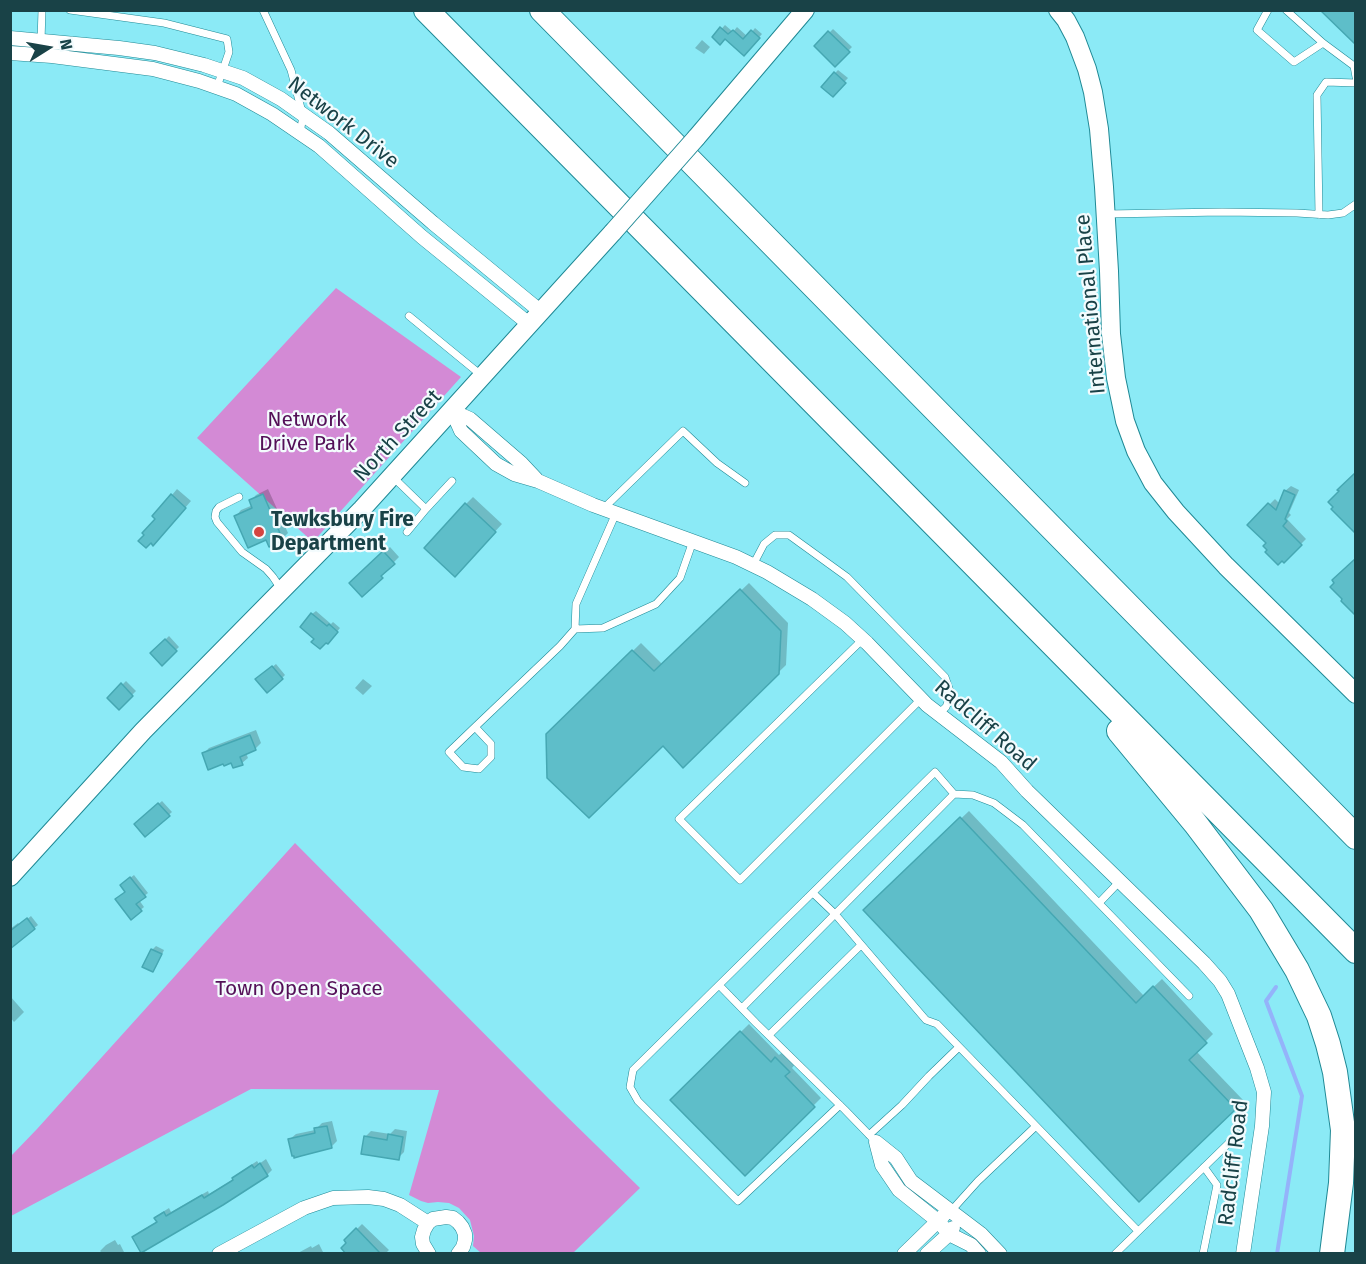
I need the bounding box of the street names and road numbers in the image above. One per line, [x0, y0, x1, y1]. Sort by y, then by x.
street label: Network Drive [282, 72, 404, 174]
street label: International Place [1071, 213, 1111, 395]
street label: North Street [349, 385, 447, 487]
street label: Radcliff Road [929, 675, 1041, 777]
street label: Radcliff Road [1214, 1099, 1254, 1227]

